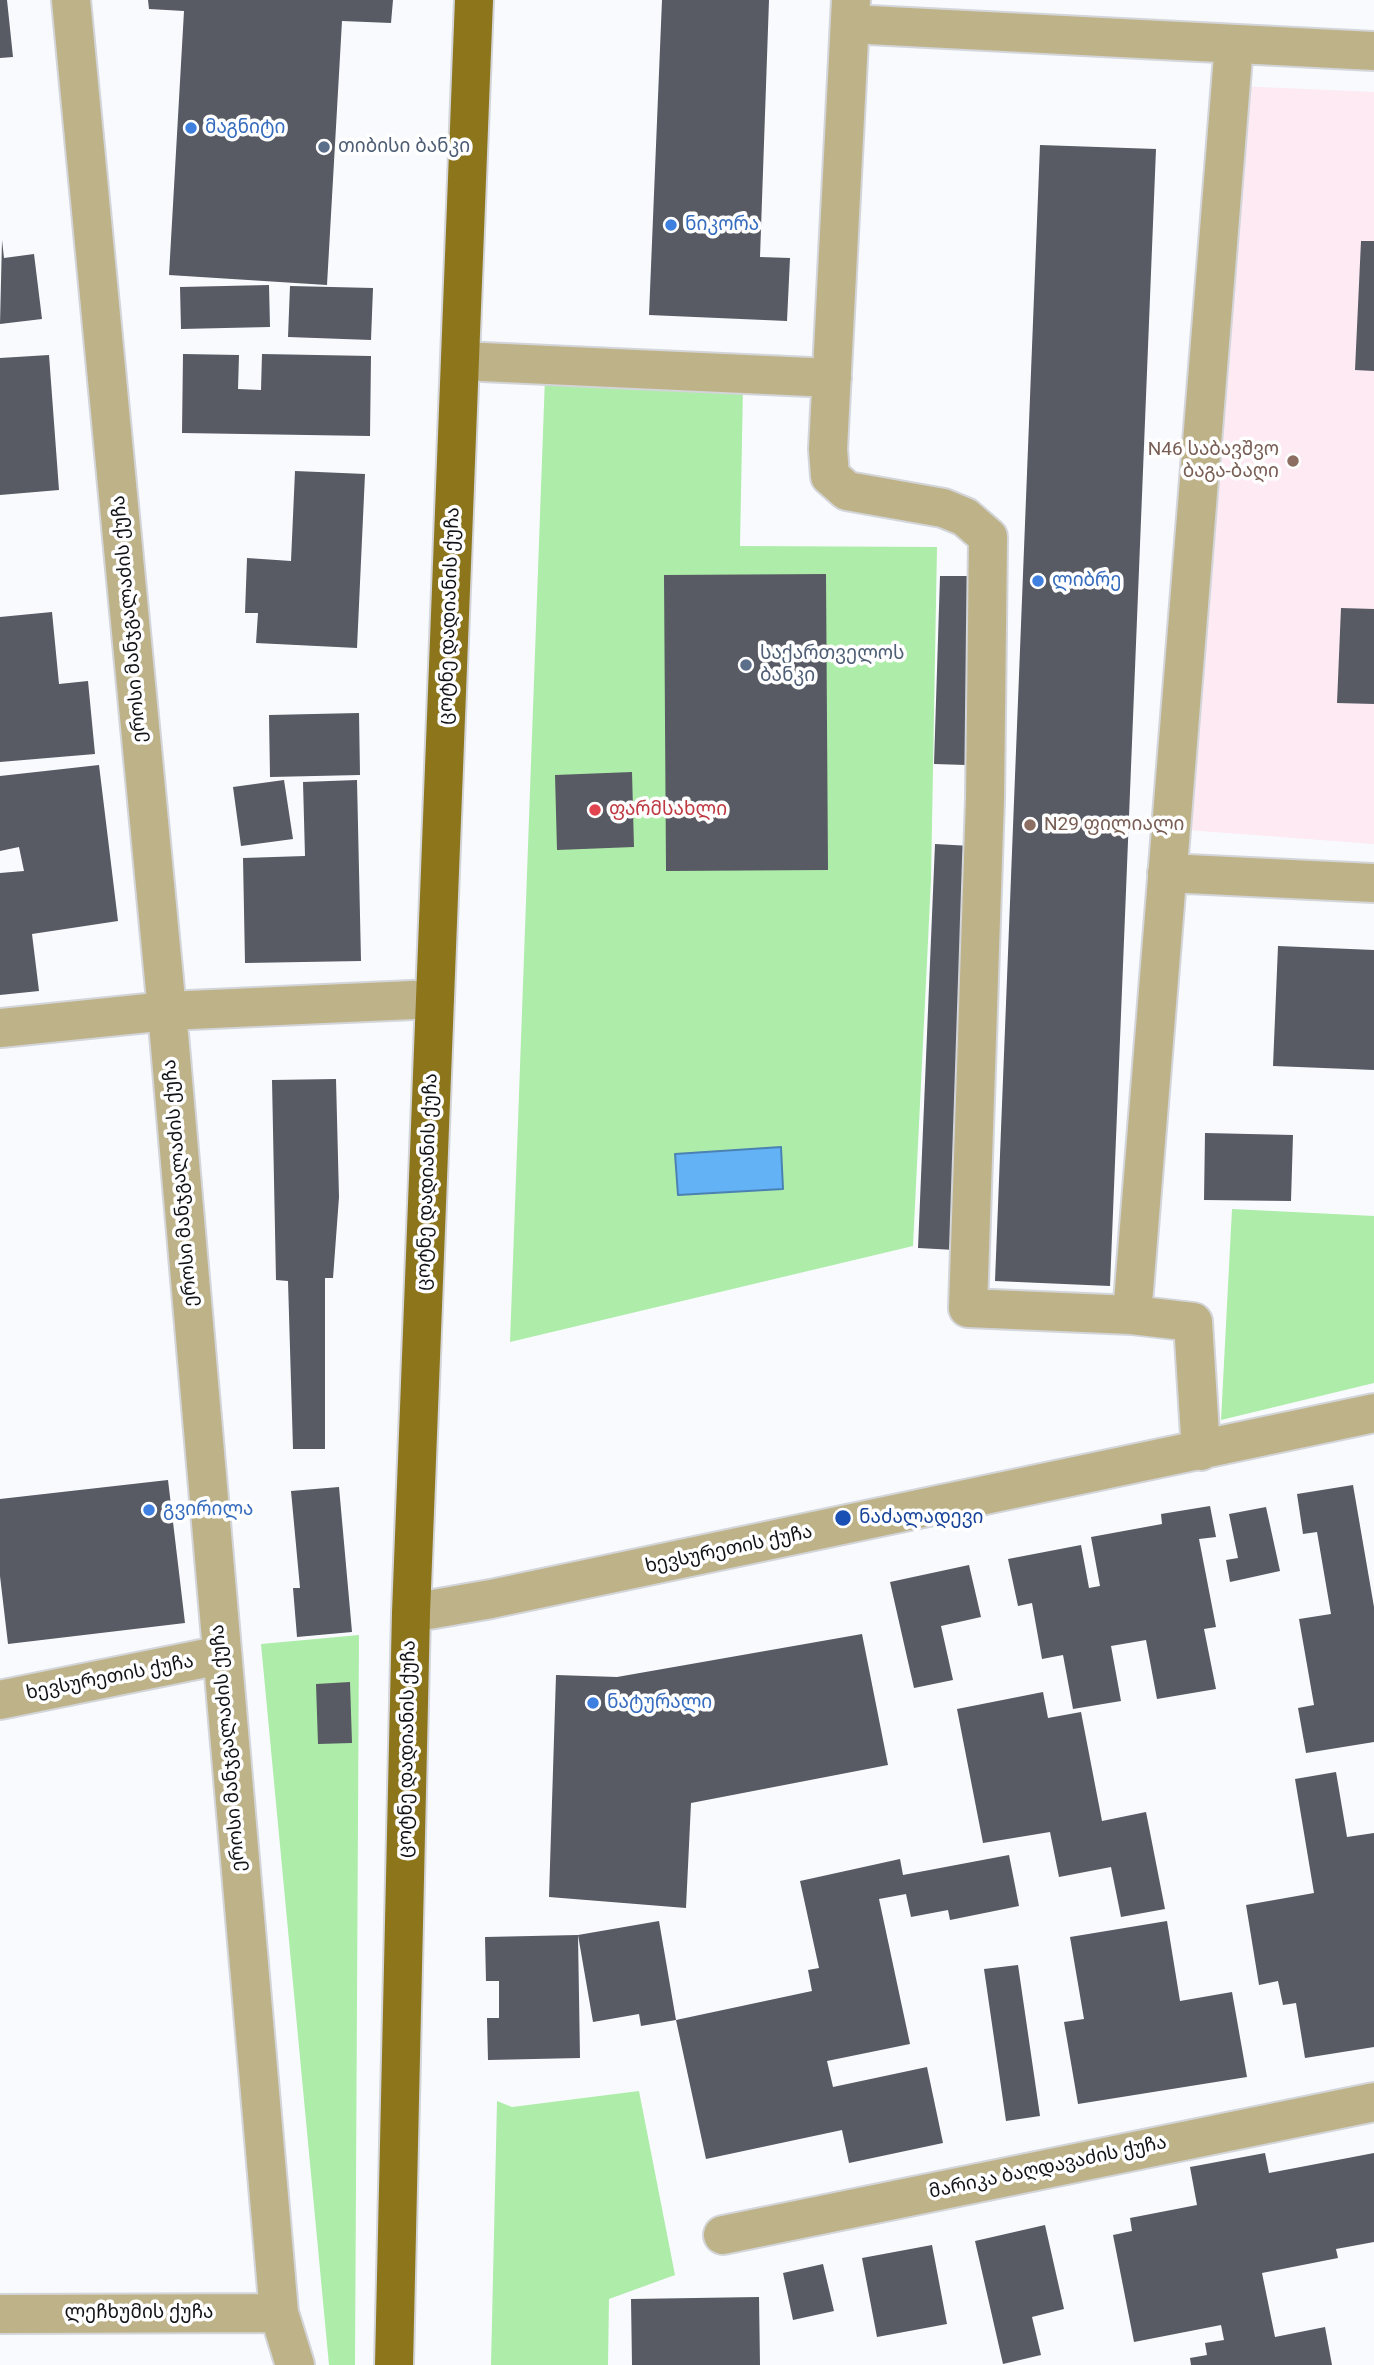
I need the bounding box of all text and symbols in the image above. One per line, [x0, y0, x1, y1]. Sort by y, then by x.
place label: მაგნიტი [205, 117, 285, 139]
marker: მაგნიტი [183, 120, 199, 136]
place label: თიბისი ბანკი [338, 136, 470, 158]
marker: თიბისი ბანკი [316, 139, 332, 155]
place label: ნიკორა [685, 214, 759, 236]
marker: ნიკორა [663, 217, 679, 233]
place label: N46 საბავშვო ბაგა-ბაღი [1148, 439, 1279, 483]
marker: N46 საბავშვო ბაგა-ბაღი [1285, 453, 1301, 469]
street label: ეროსი მანჯგალაძის ქუჩა [108, 494, 152, 744]
street label: ცოტნე დადიანის ქუჩა [435, 507, 465, 725]
place label: ლიბრე [1052, 570, 1121, 592]
marker: ლიბრე [1030, 573, 1046, 589]
place label: საქართველოს ბანკი [760, 643, 905, 687]
marker: საქართველოს ბანკი [738, 657, 754, 673]
place label: ფარმსახლი [609, 799, 727, 821]
marker: ფარმსახლი [587, 802, 603, 818]
place label: N29 ფილიალი [1044, 814, 1184, 836]
marker: N29 ფილიალი [1022, 817, 1038, 833]
street label: ეროსი მანჯგალაძის ქუჩა [159, 1058, 203, 1308]
street label: ცოტნე დადიანის ქუჩა [413, 1073, 443, 1291]
place label: გვირილა [163, 1499, 254, 1521]
marker: გვირილა [141, 1502, 157, 1518]
place label: ნაძალადევი [859, 1507, 983, 1529]
marker: ნაძალადევი [833, 1508, 853, 1528]
street label: ხევსურეთის ქუჩა [643, 1521, 815, 1579]
street label: ეროსი მანჯგალაძის ქუჩა [207, 1623, 251, 1873]
street label: ცოტნე დადიანის ქუჩა [395, 1640, 421, 1858]
street label: ხევსურეთის ქუჩა [24, 1651, 196, 1705]
place label: ნატურალი [607, 1692, 712, 1714]
marker: ნატურალი [585, 1695, 601, 1711]
street label: მარიკა ბაღდავაძის ქუჩა [927, 2132, 1169, 2204]
street label: ლეჩხუმის ქუჩა [65, 2302, 213, 2324]

